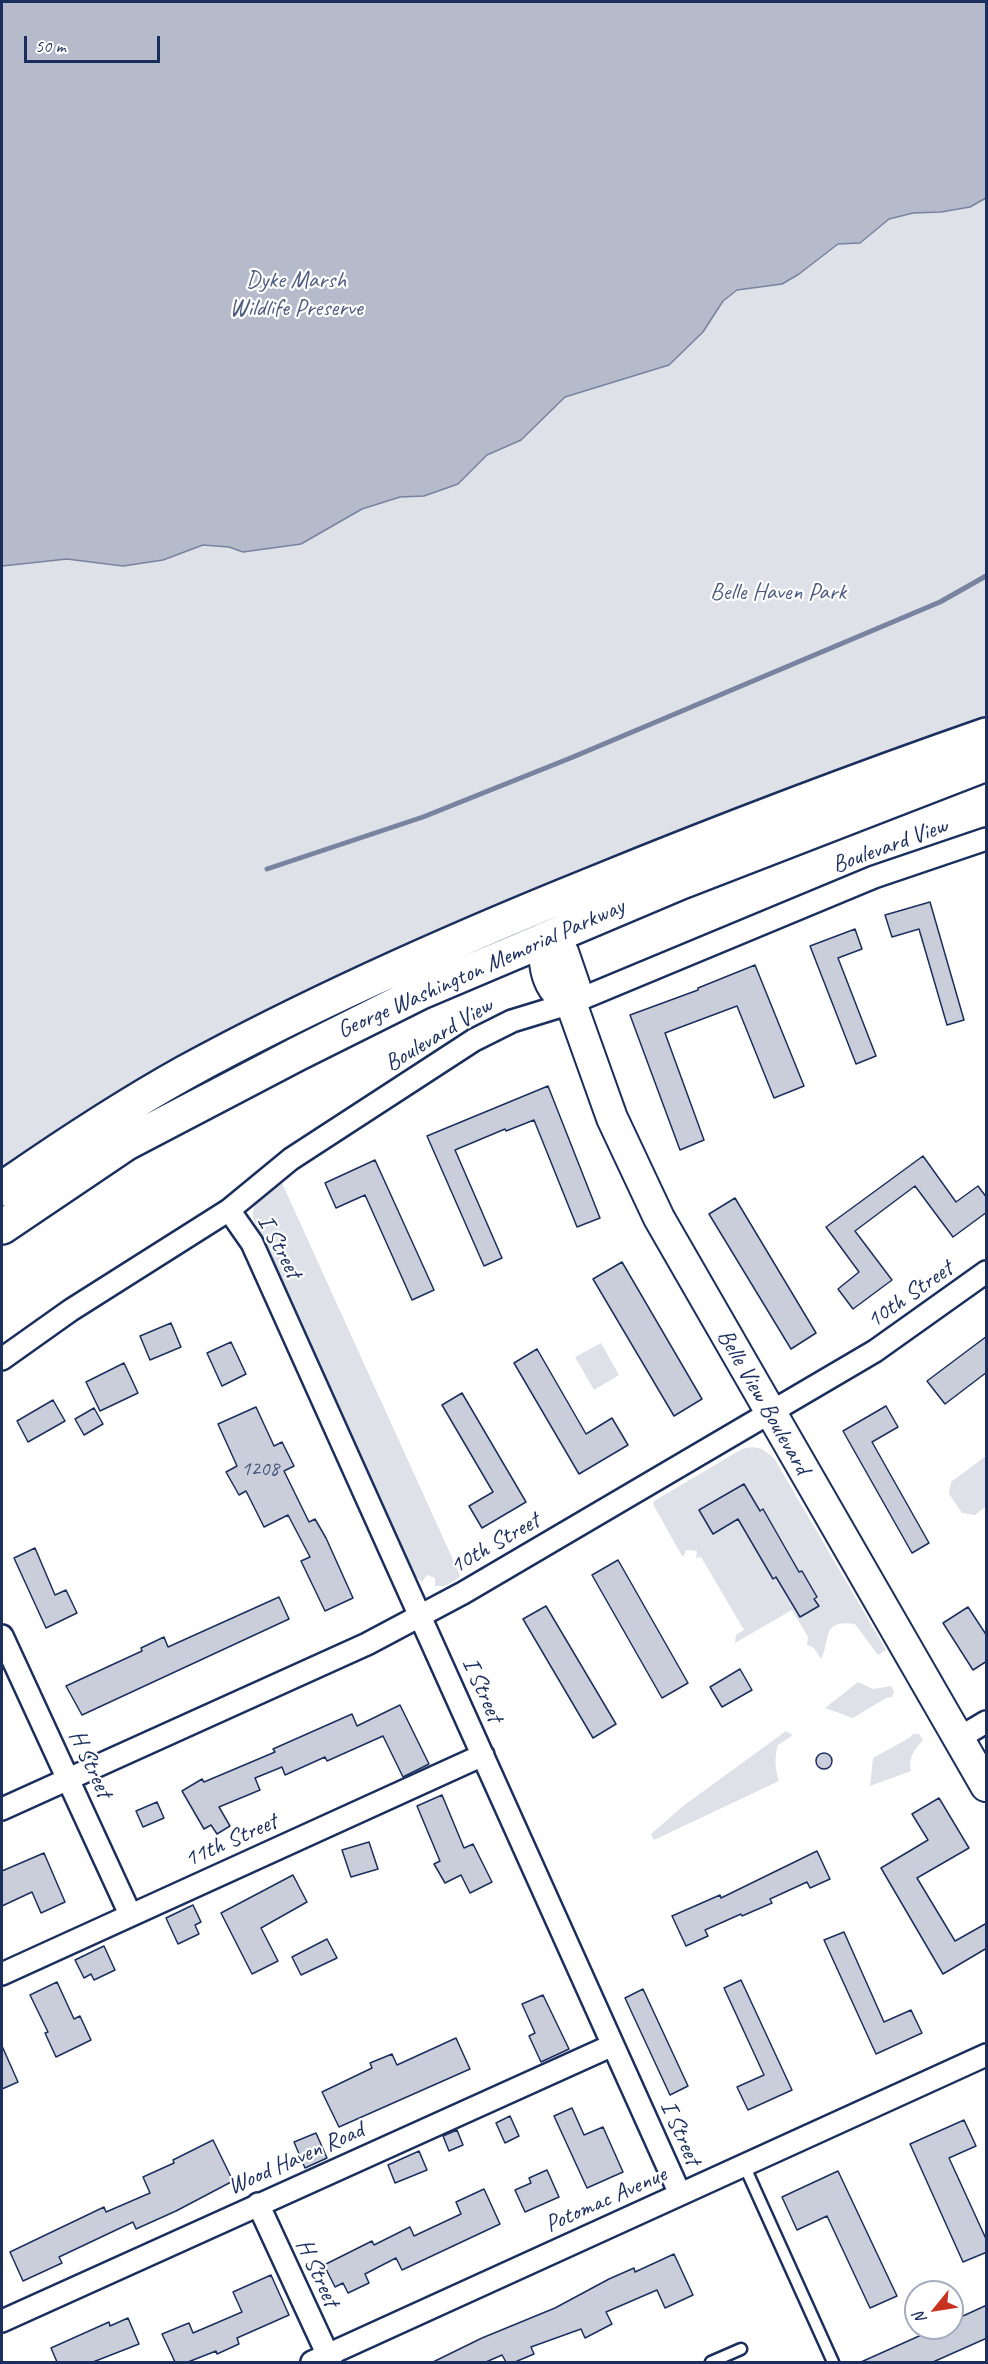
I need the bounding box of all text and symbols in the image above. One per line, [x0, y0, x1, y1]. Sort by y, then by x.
scale bar [27, 24, 164, 62]
text: 50 m [35, 35, 66, 57]
park label: Dyke Marsh Wildlife Preserve [229, 267, 363, 323]
park label: Belle Haven Park [710, 579, 846, 607]
street label: Boulevard View [828, 812, 952, 880]
street label: George Washington Memorial Parkway [333, 893, 629, 1045]
street label: Boulevard View [380, 992, 498, 1078]
street label: I Street [250, 1210, 308, 1284]
street label: 10th Street [861, 1255, 959, 1335]
street label: Belle View Boulevard [710, 1324, 816, 1480]
house number: 1208 [241, 1456, 279, 1482]
street label: 10th Street [445, 1507, 545, 1581]
street label: I Street [455, 1653, 509, 1727]
street label: H Street [62, 1725, 118, 1803]
street label: 11th Street [180, 1808, 282, 1874]
street label: I Street [653, 2096, 707, 2170]
street label: Wood Haven Road [224, 2116, 368, 2202]
street label: Potomac Avenue [541, 2160, 671, 2240]
street label: H Street [289, 2234, 345, 2312]
north arrow [904, 2280, 964, 2340]
text: N [909, 2309, 931, 2327]

